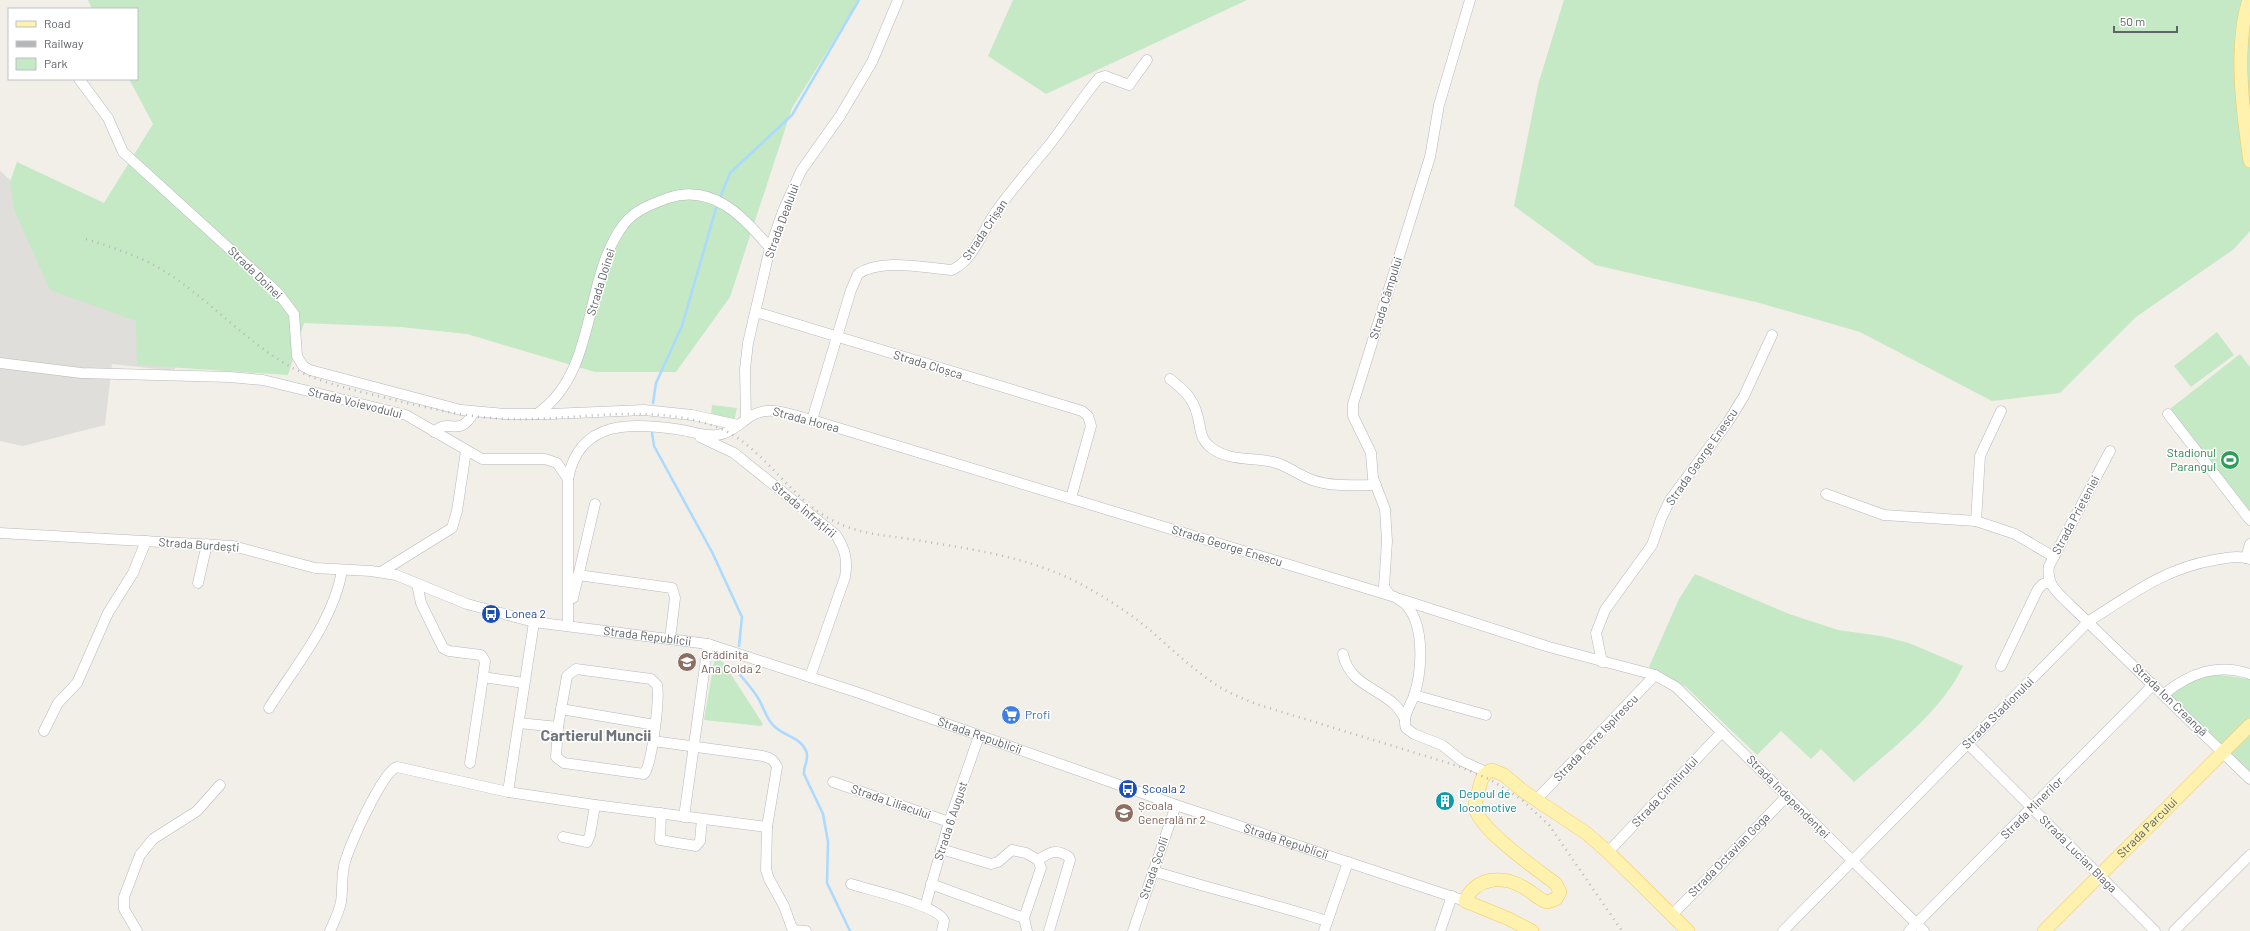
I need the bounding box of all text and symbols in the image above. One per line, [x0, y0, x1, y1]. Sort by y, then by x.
legend [8, 8, 138, 80]
scale bar [2114, 8, 2177, 34]
text: 50 m [2120, 14, 2145, 28]
text: Road [44, 16, 71, 30]
text: Railway [44, 36, 84, 50]
text: Park [44, 56, 68, 70]
street label: Strada Dealului [761, 181, 801, 260]
street label: Strada Crișan [959, 196, 1010, 262]
street label: Strada Doinei [226, 243, 286, 302]
street label: Strada Doinei [583, 246, 617, 317]
street label: Strada Câmpului [1366, 255, 1404, 341]
street label: Strada Cloșca [892, 347, 965, 381]
street label: Strada Voievodului [307, 384, 404, 420]
street label: Strada Horea [772, 403, 841, 435]
street label: Strada George Enescu [1662, 405, 1740, 508]
place label: Stadionul Parangul [2167, 445, 2216, 473]
sports icon: Stadionul Parangul [2219, 449, 2241, 471]
street label: Strada Prieteniei [2048, 473, 2102, 556]
street label: Strada Înfrățirii [770, 478, 839, 540]
street label: Strada George Enescu [1170, 522, 1284, 569]
street label: Strada Burdești [158, 534, 240, 554]
bus stop icon: Lonea 2 [480, 603, 502, 625]
place label: Lonea 2 [505, 606, 546, 620]
street label: Strada Republicii [603, 623, 692, 648]
place label: Grădinița Ana Colda 2 [701, 647, 761, 675]
school or university icon: Grădinița Ana Colda 2 [676, 651, 698, 673]
street label: Strada Ion Creangă [2130, 660, 2211, 739]
street label: Strada Stadionului [1958, 673, 2036, 751]
street label: Strada Petre Ispirescu [1550, 691, 1640, 784]
supermarket icon: Profi [1000, 704, 1022, 726]
place label: Profi [1025, 707, 1050, 721]
street label: Strada Republicii [936, 713, 1024, 756]
district label: Cartierul Muncii [541, 725, 651, 744]
street label: Strada Independenței [1744, 752, 1833, 841]
street label: Strada Cimitirului [1628, 753, 1700, 829]
street label: Strada Minerilor [1997, 773, 2066, 841]
bus stop icon: Școala 2 [1117, 778, 1139, 800]
street label: Strada 6 August [931, 779, 969, 862]
street label: Strada Liliacului [849, 781, 933, 821]
place label: Școala 2 [1142, 781, 1186, 795]
place label: Depoul de locomotive [1459, 786, 1517, 814]
building icon: Depoul de locomotive [1434, 790, 1456, 812]
street label: Strada Parcului [2113, 794, 2180, 860]
place label: Școala Generală nr 2 [1138, 798, 1206, 826]
school or university icon: Școala Generală nr 2 [1113, 802, 1135, 824]
street label: Strada Octavian Goga [1685, 809, 1772, 899]
street label: Strada Lucian Blaga [2037, 812, 2120, 895]
street label: Strada Republicii [1242, 820, 1331, 861]
street label: Strada Școlii [1136, 834, 1170, 901]

